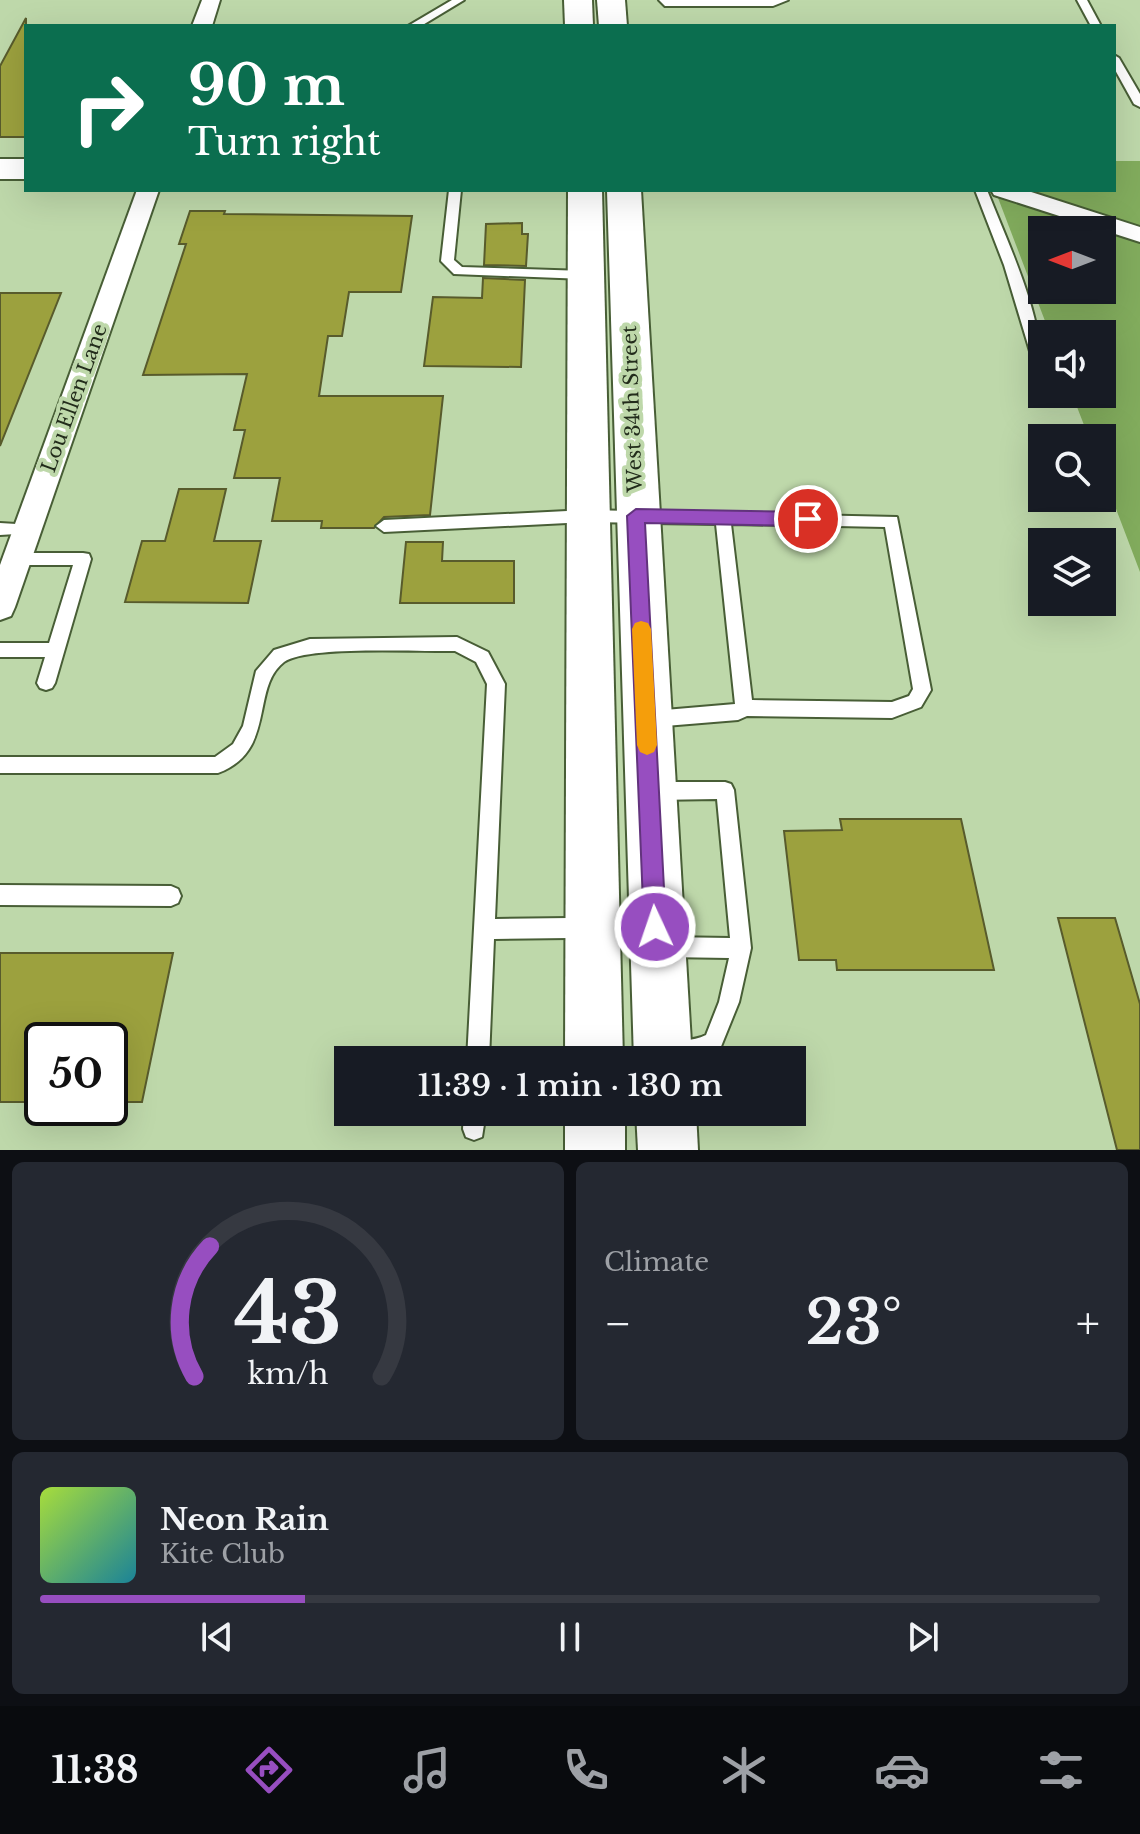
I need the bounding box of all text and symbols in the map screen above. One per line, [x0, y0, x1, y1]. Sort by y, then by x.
text: 90 m [188, 51, 345, 120]
icon: right [56, 56, 160, 160]
text: Turn right [188, 120, 381, 165]
north arrow [1028, 216, 1116, 304]
map controls [1028, 216, 1116, 616]
button: sound [1028, 320, 1116, 408]
street label: Lou Ellen Lane [36, 321, 112, 475]
street label: West 34th Street [617, 325, 647, 494]
button: search [1028, 424, 1116, 512]
pin [774, 485, 842, 553]
icon: arrive [786, 497, 830, 541]
button: layers [1028, 528, 1116, 616]
position arrow [613, 885, 697, 969]
speed limit sign: 50 [24, 1022, 128, 1126]
text: 11:39 · 1 min · 130 m [417, 1067, 723, 1104]
text: Climate [604, 1246, 709, 1278]
text: 43 [234, 1262, 342, 1365]
text: 23° [806, 1286, 902, 1360]
text: − [604, 1296, 632, 1351]
text: + [1076, 1296, 1100, 1351]
text: km/h [247, 1356, 329, 1392]
text: Neon Rain [160, 1501, 329, 1538]
text: Kite Club [160, 1538, 285, 1570]
icon: previous [195, 1615, 239, 1659]
icon: pause [548, 1615, 592, 1659]
icon: next [901, 1615, 945, 1659]
icon: directions [241, 1742, 297, 1798]
icon: music [399, 1742, 455, 1798]
icon: phone [558, 1742, 614, 1798]
icon: climate [716, 1742, 772, 1798]
icon: car [874, 1742, 930, 1798]
icon: filters [1033, 1742, 1089, 1798]
text: 11:38 [51, 1748, 139, 1793]

